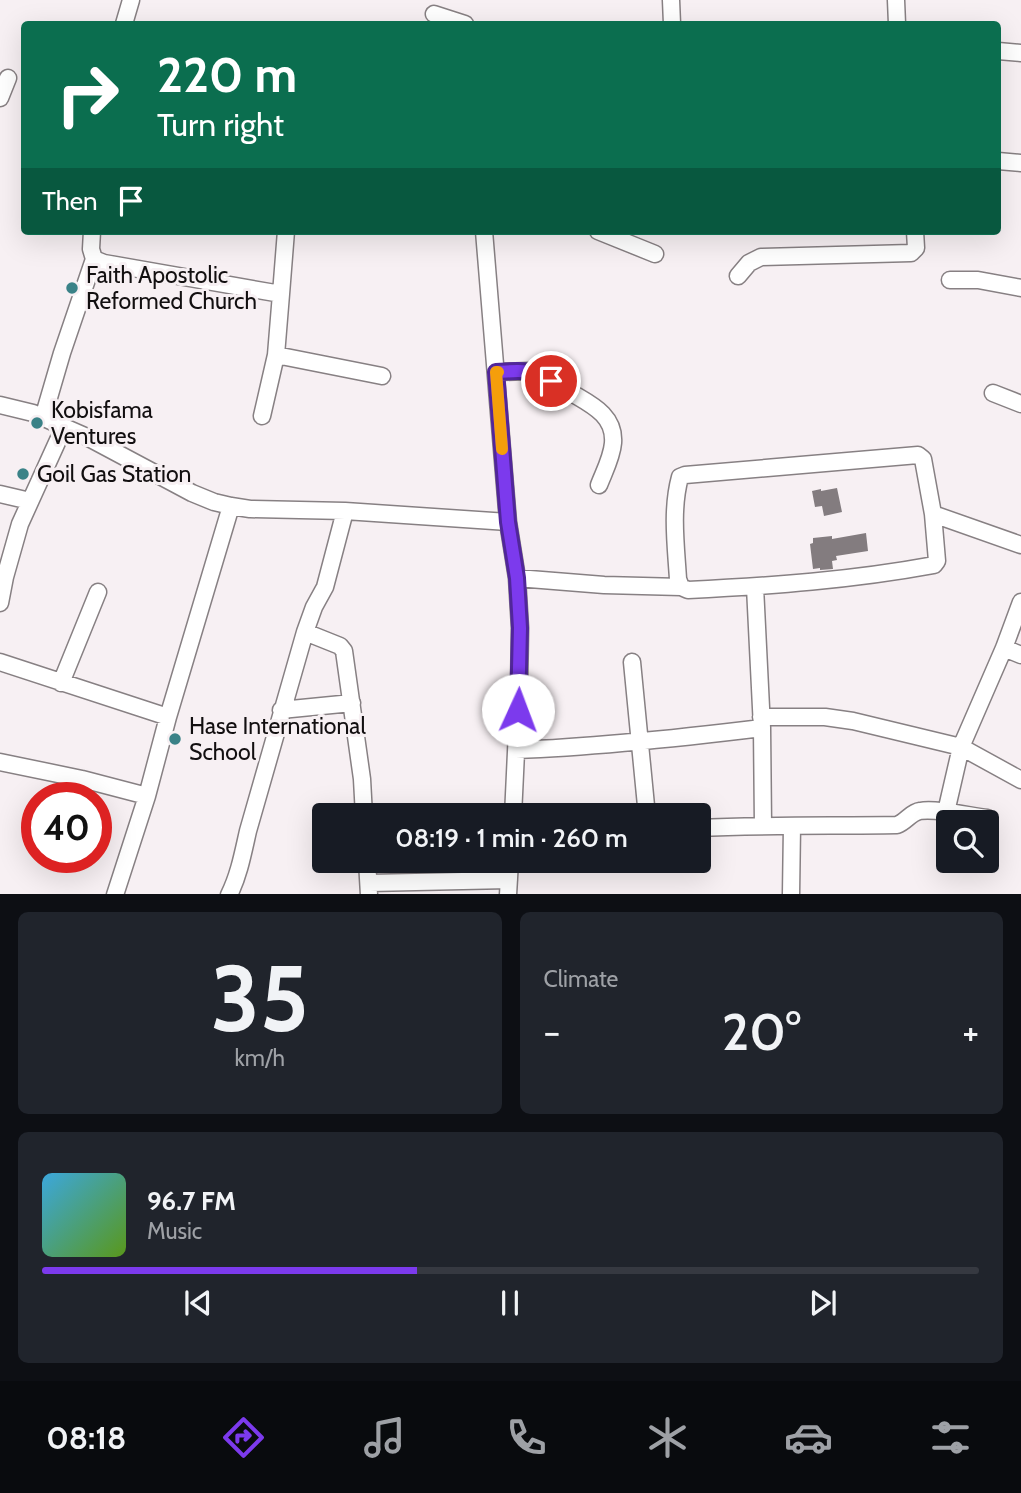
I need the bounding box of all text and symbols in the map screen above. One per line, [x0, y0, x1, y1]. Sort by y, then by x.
text: 220 m [157, 45, 297, 104]
icon: right [42, 49, 133, 140]
text: Turn right [157, 105, 284, 144]
icon: arrive [112, 182, 150, 220]
text: Then [42, 185, 98, 217]
place label: Faith Apostolic Reformed Church [86, 261, 257, 315]
marker: Faith Apostolic Reformed Church [64, 280, 80, 296]
pin [521, 351, 581, 411]
icon: arrive [532, 362, 570, 400]
place label: Kobisfama Ventures [51, 396, 153, 450]
marker: Kobisfama Ventures [29, 415, 45, 431]
place label: Goil Gas Station [37, 460, 191, 488]
marker: Goil Gas Station [15, 466, 31, 482]
position arrow [481, 673, 555, 747]
place label: Hase International School [189, 712, 366, 766]
marker: Hase International School [167, 731, 183, 747]
speed limit sign: 40 [21, 782, 112, 873]
map controls [936, 810, 999, 873]
button: search [936, 810, 999, 873]
text: 08:19 · 1 min · 260 m [395, 822, 628, 854]
text: 35 [211, 943, 309, 1054]
text: Climate [544, 965, 618, 993]
text: 20° [722, 1000, 801, 1063]
text: − [544, 1008, 560, 1055]
text: + [962, 1008, 979, 1055]
text: km/h [235, 1044, 285, 1072]
text: 96.7 FM [147, 1185, 236, 1217]
text: Music [147, 1217, 202, 1245]
icon: previous [179, 1284, 217, 1322]
icon: pause [491, 1284, 529, 1322]
icon: next [804, 1284, 842, 1322]
icon: directions [219, 1413, 268, 1462]
icon: music [360, 1413, 409, 1462]
icon: phone [502, 1413, 551, 1462]
icon: climate [643, 1413, 692, 1462]
icon: car [784, 1413, 833, 1462]
icon: filters [926, 1413, 975, 1462]
text: 08:18 [46, 1418, 126, 1457]

